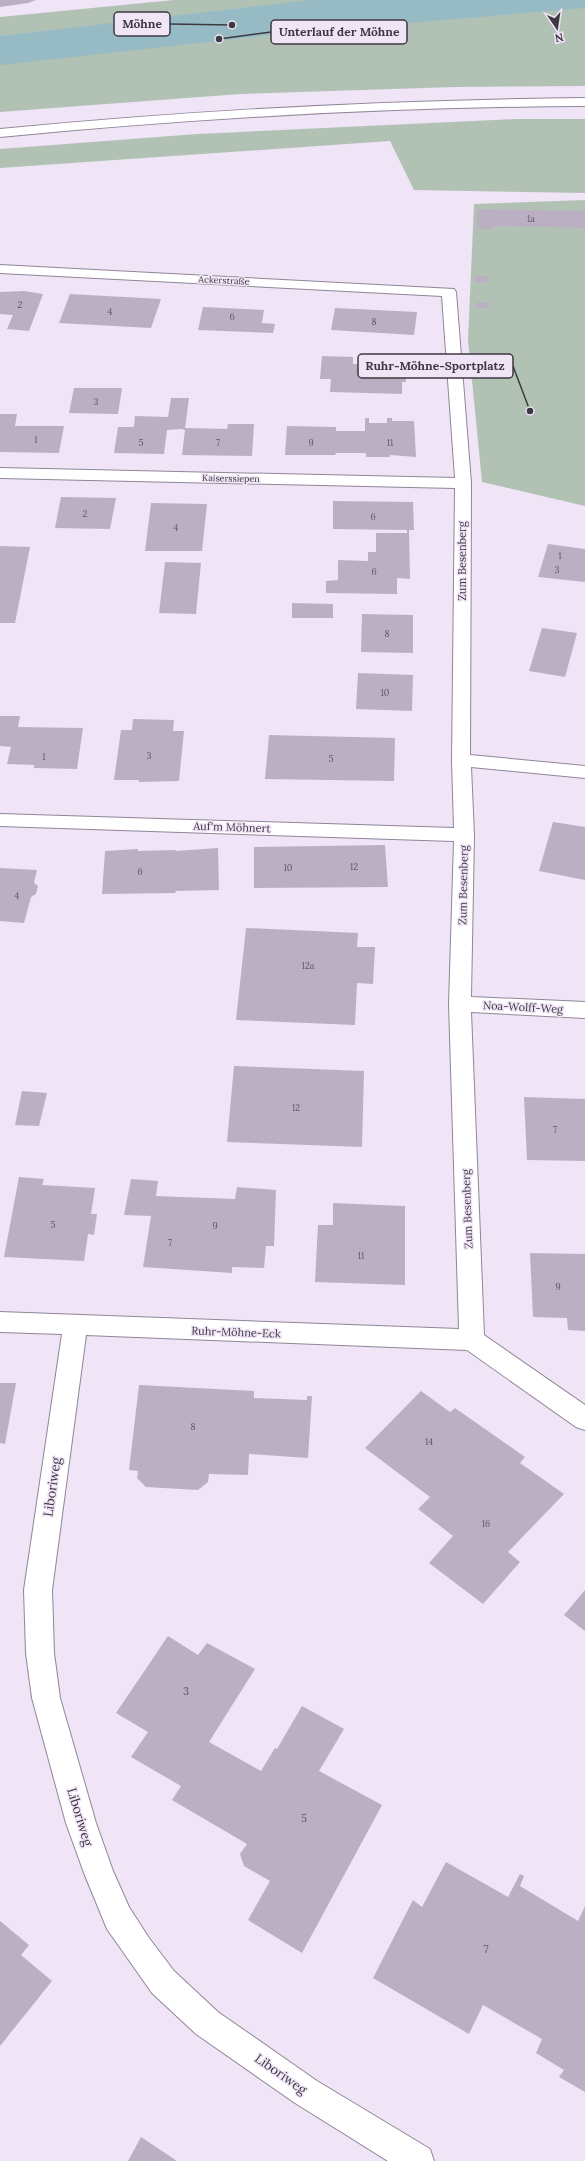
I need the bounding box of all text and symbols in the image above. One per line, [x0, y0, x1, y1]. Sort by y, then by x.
north arrow [537, 8, 577, 48]
callout: Möhne [114, 12, 170, 36]
text: Möhne [122, 16, 162, 31]
callout: Unterlauf der Möhne [271, 20, 407, 44]
text: Unterlauf der Möhne [279, 24, 400, 39]
text: N [553, 30, 565, 46]
house number: 1a [527, 213, 535, 224]
street label: Ackerstraße [197, 273, 250, 287]
house number: 2 [18, 299, 23, 310]
house number: 4 [108, 306, 113, 317]
house number: 6 [229, 311, 235, 322]
house number: 8 [371, 316, 377, 327]
callout: Ruhr-Möhne-Sportplatz [358, 354, 513, 378]
text: Ruhr-Möhne-Sportplatz [365, 358, 505, 373]
house number: 3 [93, 396, 99, 407]
house number: 1 [34, 434, 38, 445]
house number: 5 [139, 437, 144, 448]
house number: 7 [216, 437, 220, 448]
house number: 9 [308, 437, 314, 448]
house number: 11 [387, 437, 393, 448]
street label: Kaiserssiepen [202, 472, 260, 484]
house number: 2 [83, 508, 88, 519]
house number: 6 [370, 511, 376, 522]
street label: Zum Besenberg [455, 520, 469, 601]
house number: 4 [174, 522, 179, 533]
house number: 1 [558, 550, 562, 561]
house number: 3 [554, 564, 560, 575]
house number: 6 [371, 566, 377, 577]
house number: 8 [384, 628, 390, 639]
house number: 10 [381, 687, 390, 698]
house number: 3 [146, 750, 152, 761]
house number: 1 [42, 751, 46, 762]
house number: 5 [329, 753, 334, 764]
street label: Auf'm Möhnert [192, 819, 272, 835]
street label: Zum Besenberg [455, 844, 471, 925]
house number: 12 [350, 861, 358, 872]
house number: 10 [284, 862, 293, 873]
house number: 6 [137, 866, 143, 877]
house number: 4 [15, 890, 20, 901]
house number: 12a [302, 960, 315, 971]
street label: Noa-Wolff-Weg [482, 998, 564, 1016]
house number: 12 [292, 1102, 300, 1113]
house number: 7 [553, 1124, 557, 1135]
street label: Zum Besenberg [459, 1168, 475, 1249]
house number: 5 [51, 1219, 56, 1230]
house number: 9 [212, 1220, 218, 1231]
house number: 7 [168, 1237, 172, 1248]
house number: 11 [358, 1250, 364, 1261]
house number: 9 [555, 1281, 561, 1292]
street label: Ruhr-Möhne-Eck [191, 1323, 281, 1341]
house number: 8 [190, 1421, 196, 1432]
house number: 14 [425, 1436, 433, 1447]
street label: Liboriweg [39, 1455, 65, 1518]
house number: 16 [482, 1518, 490, 1529]
house number: 3 [183, 1684, 189, 1698]
street label: Liboriweg [63, 1786, 97, 1849]
house number: 5 [301, 1811, 307, 1825]
house number: 7 [483, 1942, 489, 1956]
street label: Liboriweg [252, 2050, 311, 2099]

